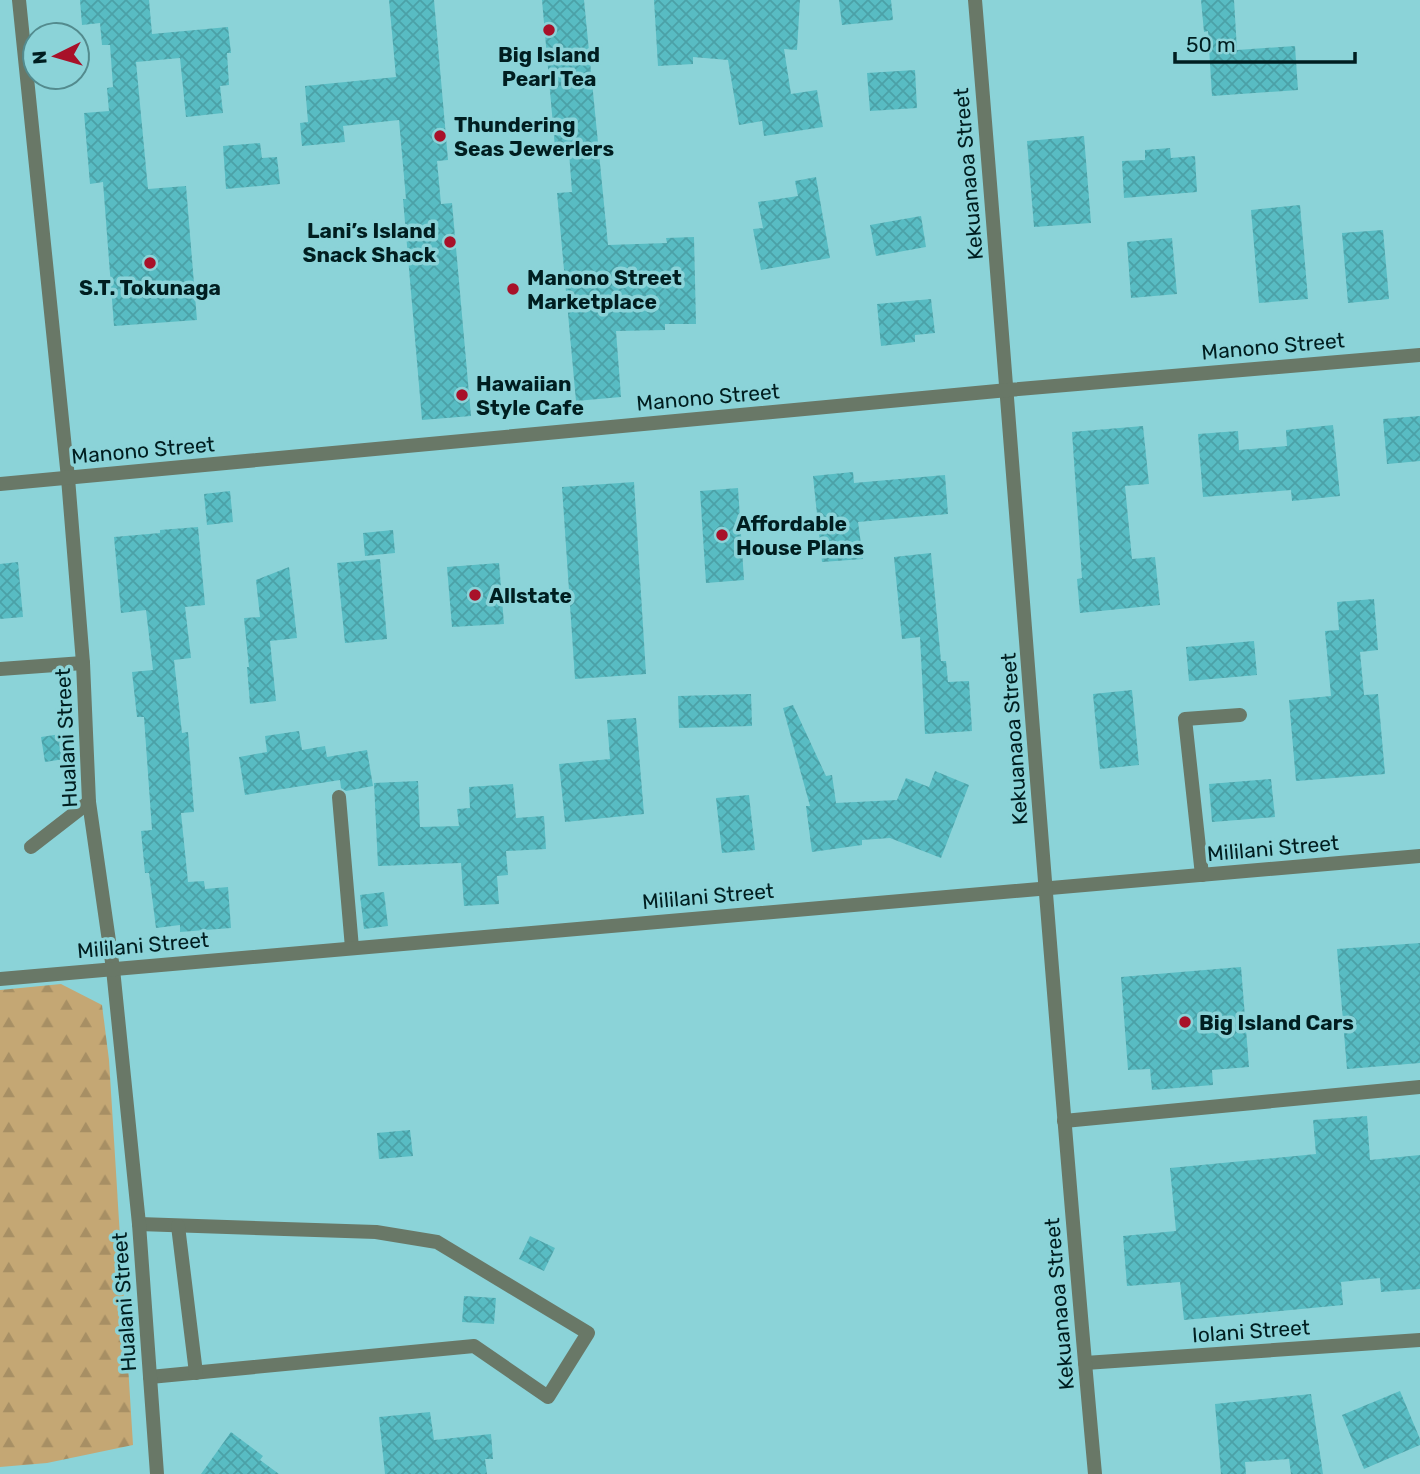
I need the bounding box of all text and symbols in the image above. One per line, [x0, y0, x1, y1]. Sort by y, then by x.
north arrow [21, 21, 91, 91]
scale bar [1175, 21, 1355, 65]
marker: Big Island Pearl Tea [541, 22, 557, 38]
text: 50 m [1186, 32, 1236, 57]
place label: Big Island Pearl Tea [498, 42, 600, 91]
text: N [28, 50, 52, 65]
street label: Kekuanaoa Street [948, 87, 988, 261]
place label: Thundering Seas Jewerlers [454, 112, 614, 161]
marker: Thundering Seas Jewerlers [432, 128, 448, 144]
place label: Lani’s Island Snack Shack [302, 218, 437, 267]
marker: Lani’s Island Snack Shack [442, 234, 458, 250]
marker: S.T. Tokunaga [142, 255, 158, 271]
place label: Manono Street Marketplace [527, 265, 682, 314]
place label: S.T. Tokunaga [79, 275, 221, 300]
marker: Manono Street Marketplace [505, 281, 521, 297]
street label: Manono Street [1200, 327, 1346, 365]
place label: Hawaiian Style Cafe [476, 371, 584, 420]
street label: Manono Street [635, 378, 781, 416]
marker: Hawaiian Style Cafe [454, 387, 470, 403]
street label: Manono Street [70, 431, 216, 469]
place label: Affordable House Plans [736, 511, 864, 560]
marker: Affordable House Plans [714, 527, 730, 543]
place label: Allstate [489, 583, 572, 608]
marker: Allstate [467, 587, 483, 603]
street label: Kekuanaoa Street [996, 652, 1032, 826]
street label: Hualani Street [50, 668, 82, 808]
street label: Mililani Street [1206, 830, 1340, 866]
street label: Mililani Street [641, 878, 775, 914]
street label: Mililani Street [76, 927, 210, 963]
place label: Big Island Cars [1199, 1010, 1354, 1035]
marker: Big Island Cars [1177, 1014, 1193, 1030]
street label: Kekuanaoa Street [1039, 1217, 1079, 1391]
street label: Hualani Street [107, 1232, 141, 1372]
street label: Iolani Street [1191, 1314, 1311, 1348]

